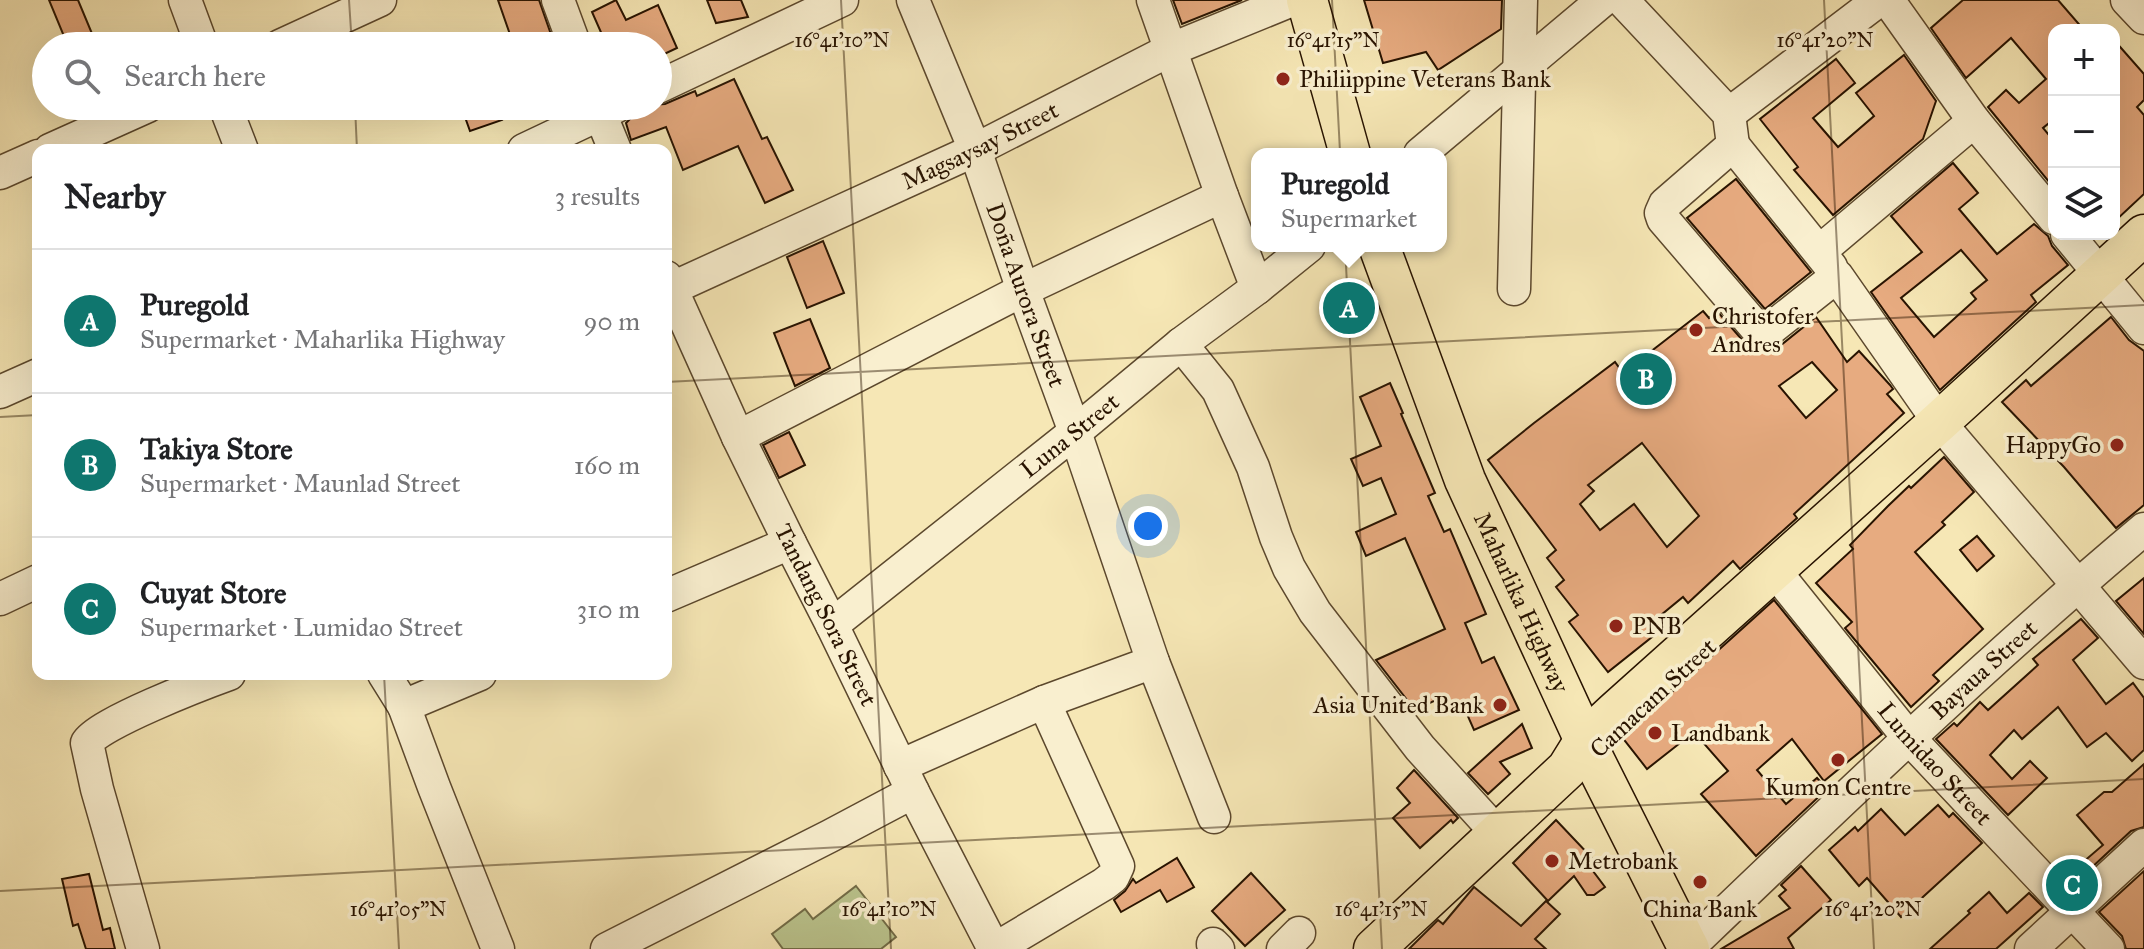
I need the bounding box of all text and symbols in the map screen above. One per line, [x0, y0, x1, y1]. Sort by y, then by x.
map controls [2048, 24, 2120, 240]
button: + [2048, 24, 2120, 96]
text: 16°41'10"N [794, 28, 890, 52]
text: 16°41'15"N [1287, 28, 1379, 52]
text: 16°41'20"N [1776, 28, 1874, 52]
search box [32, 32, 672, 120]
icon: search [60, 54, 104, 98]
text: Search here [124, 58, 266, 94]
place label: Philiippine Veterans Bank [1299, 64, 1552, 94]
marker: Philiippine Veterans Bank [1274, 70, 1292, 88]
street label: Magsaysay Street [897, 95, 1064, 196]
button: − [2048, 96, 2120, 168]
popup [1251, 148, 1447, 252]
text: Puregold [1281, 166, 1390, 202]
button: layers [2048, 168, 2120, 240]
text: Nearby [64, 176, 166, 217]
text: 3 results [555, 180, 640, 212]
street label: Doña Aurora Street [979, 199, 1072, 392]
text: Supermarket [1281, 202, 1417, 234]
pin: A [1323, 278, 1375, 338]
text: Puregold [140, 287, 249, 323]
place label: Christofer Andres [1711, 301, 1814, 359]
text: A [81, 305, 99, 337]
text: 90 m [583, 305, 640, 337]
marker: Christofer Andres [1687, 321, 1705, 339]
text: Supermarket · Maharlika Highway [140, 323, 505, 355]
pin: B [1620, 349, 1672, 409]
street label: Luna Street [1014, 386, 1126, 485]
place label: HappyGo [2005, 430, 2101, 460]
text: Takiya Store [140, 431, 293, 467]
marker: HappyGo [2108, 436, 2126, 454]
text: B [81, 449, 99, 481]
text: 160 m [574, 449, 640, 481]
text: Supermarket · Maunlad Street [140, 467, 461, 499]
your location [1128, 506, 1168, 546]
street label: Maharlika Highway [1467, 507, 1576, 698]
street label: Tandang Sora Street [768, 519, 884, 711]
text: Cuyat Store [140, 575, 287, 611]
text: C [81, 593, 99, 625]
text: 310 m [577, 593, 640, 625]
text: Supermarket · Lumidao Street [140, 611, 463, 643]
place label: PNB [1632, 611, 1682, 641]
street label: Bayaua Street [1924, 613, 2044, 726]
marker: PNB [1607, 617, 1625, 635]
street label: Camacam Street [1584, 631, 1723, 764]
place label: Asia United Bank [1312, 690, 1485, 720]
marker: Asia United Bank [1491, 696, 1509, 714]
street label: Lumidao Street [1871, 696, 1999, 832]
place label: Landbank [1671, 718, 1771, 748]
marker: Landbank [1646, 724, 1664, 742]
marker: Kumon Centre [1829, 751, 1847, 769]
place label: Kumon Centre [1765, 772, 1911, 802]
place label: Metrobank [1568, 846, 1679, 876]
marker: Metrobank [1543, 852, 1561, 870]
pin: C [2046, 855, 2098, 915]
marker: China Bank [1691, 873, 1709, 891]
place label: China Bank [1643, 894, 1758, 924]
text: 16°41'05"N [350, 897, 446, 921]
text: 16°41'10"N [841, 897, 937, 921]
text: 16°41'15"N [1335, 897, 1427, 921]
text: 16°41'20"N [1824, 897, 1922, 921]

